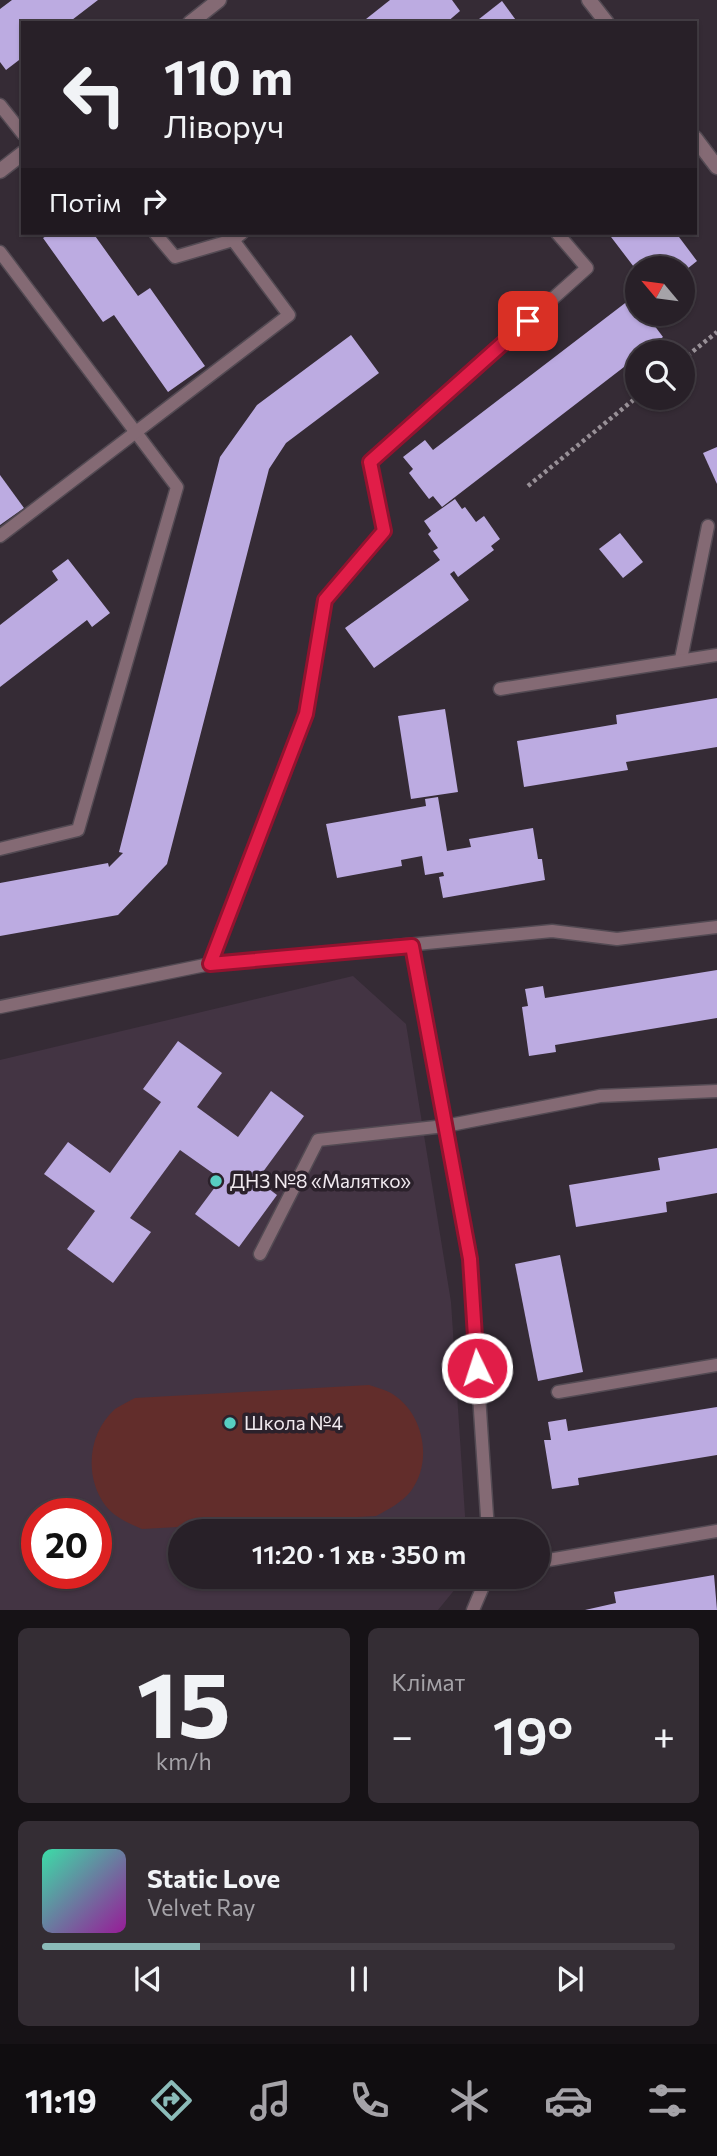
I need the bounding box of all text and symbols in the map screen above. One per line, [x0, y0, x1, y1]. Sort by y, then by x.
text: 110 m [164, 45, 293, 105]
icon: left [49, 49, 140, 140]
text: Ліворуч [164, 105, 284, 145]
icon: right [135, 182, 173, 220]
text: Потім [49, 186, 121, 217]
north arrow [625, 256, 695, 326]
map controls [625, 256, 695, 410]
pin [498, 291, 558, 351]
icon: arrive [509, 302, 547, 340]
button: search [625, 340, 695, 410]
place label: ДНЗ №8 «Малятко» [230, 1169, 411, 1192]
marker: ДНЗ №8 «Малятко» [208, 1173, 224, 1189]
position arrow [440, 1331, 514, 1405]
place label: Школа №4 [244, 1411, 343, 1434]
marker: Школа №4 [222, 1415, 238, 1431]
speed limit sign: 20 [21, 1498, 112, 1589]
text: 11:20 · 1 хв · 350 m [252, 1538, 466, 1569]
text: 15 [137, 1645, 231, 1757]
text: Клімат [392, 1668, 465, 1696]
text: 19° [493, 1702, 573, 1766]
text: − [392, 1711, 413, 1758]
text: + [653, 1711, 675, 1758]
text: km/h [156, 1747, 212, 1775]
text: Static Love [147, 1862, 280, 1893]
text: Velvet Ray [147, 1893, 255, 1921]
icon: previous [129, 1960, 167, 1998]
icon: pause [340, 1960, 378, 1998]
icon: next [551, 1960, 589, 1998]
icon: directions [147, 2076, 196, 2125]
icon: music [246, 2076, 295, 2125]
icon: phone [345, 2076, 394, 2125]
icon: climate [445, 2076, 494, 2125]
icon: car [544, 2076, 593, 2125]
icon: filters [643, 2076, 692, 2125]
text: 11:19 [25, 2080, 97, 2120]

